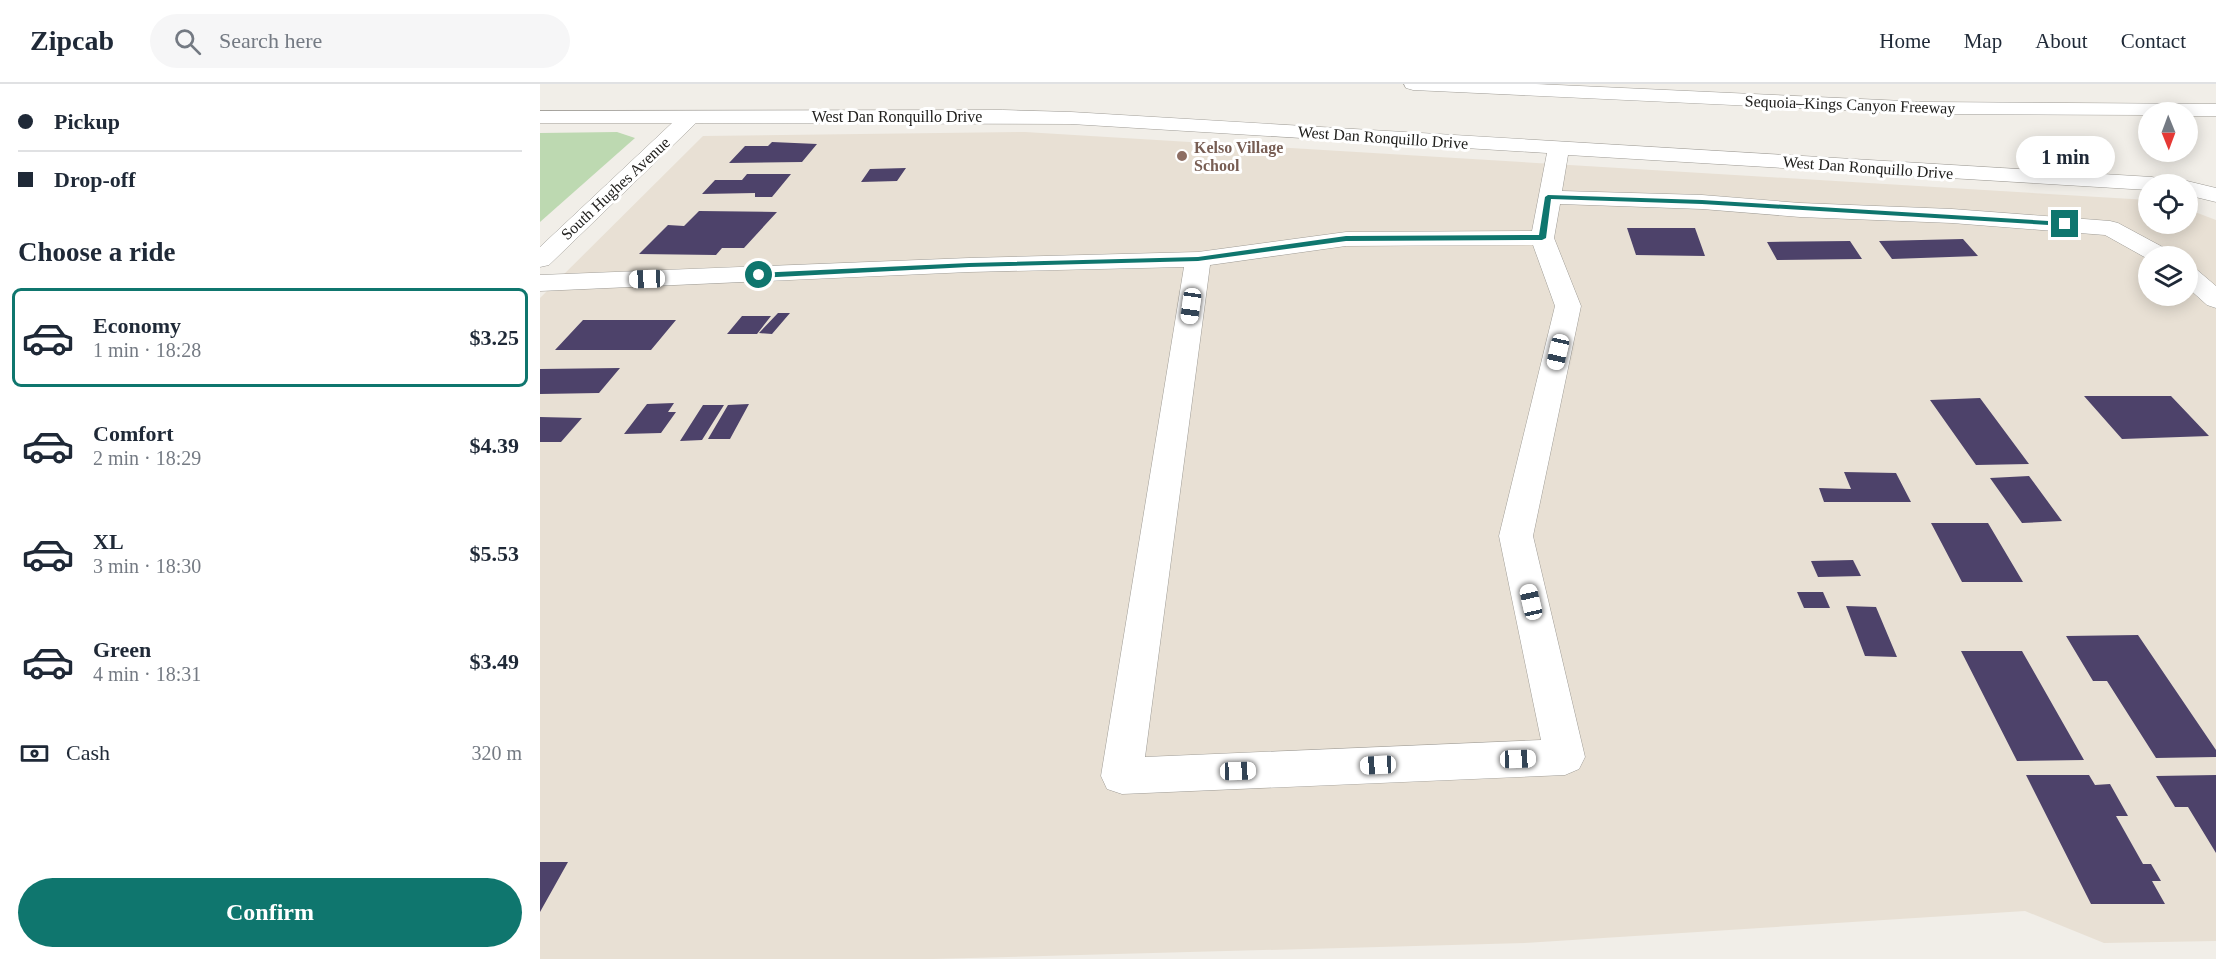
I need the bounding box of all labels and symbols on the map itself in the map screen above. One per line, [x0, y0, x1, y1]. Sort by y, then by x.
street label: Sequoia–Kings Canyon Freeway [1744, 92, 1956, 118]
north arrow [2138, 102, 2198, 162]
street label: West Dan Ronquillo Drive [812, 108, 982, 126]
street label: West Dan Ronquillo Drive [1297, 123, 1469, 153]
street label: South Hughes Avenue [558, 134, 674, 244]
callout: 1 min [2016, 137, 2114, 179]
place label: Kelso Village School [1194, 139, 1283, 174]
marker: Kelso Village School [1175, 149, 1189, 163]
street label: West Dan Ronquillo Drive [1782, 153, 1954, 183]
route end [2051, 210, 2078, 237]
route start [745, 261, 772, 288]
car [629, 269, 665, 289]
car [1180, 287, 1202, 325]
car [1545, 332, 1571, 372]
car [1518, 582, 1544, 622]
car [1500, 749, 1536, 769]
car [1360, 755, 1396, 775]
car [1220, 761, 1256, 781]

